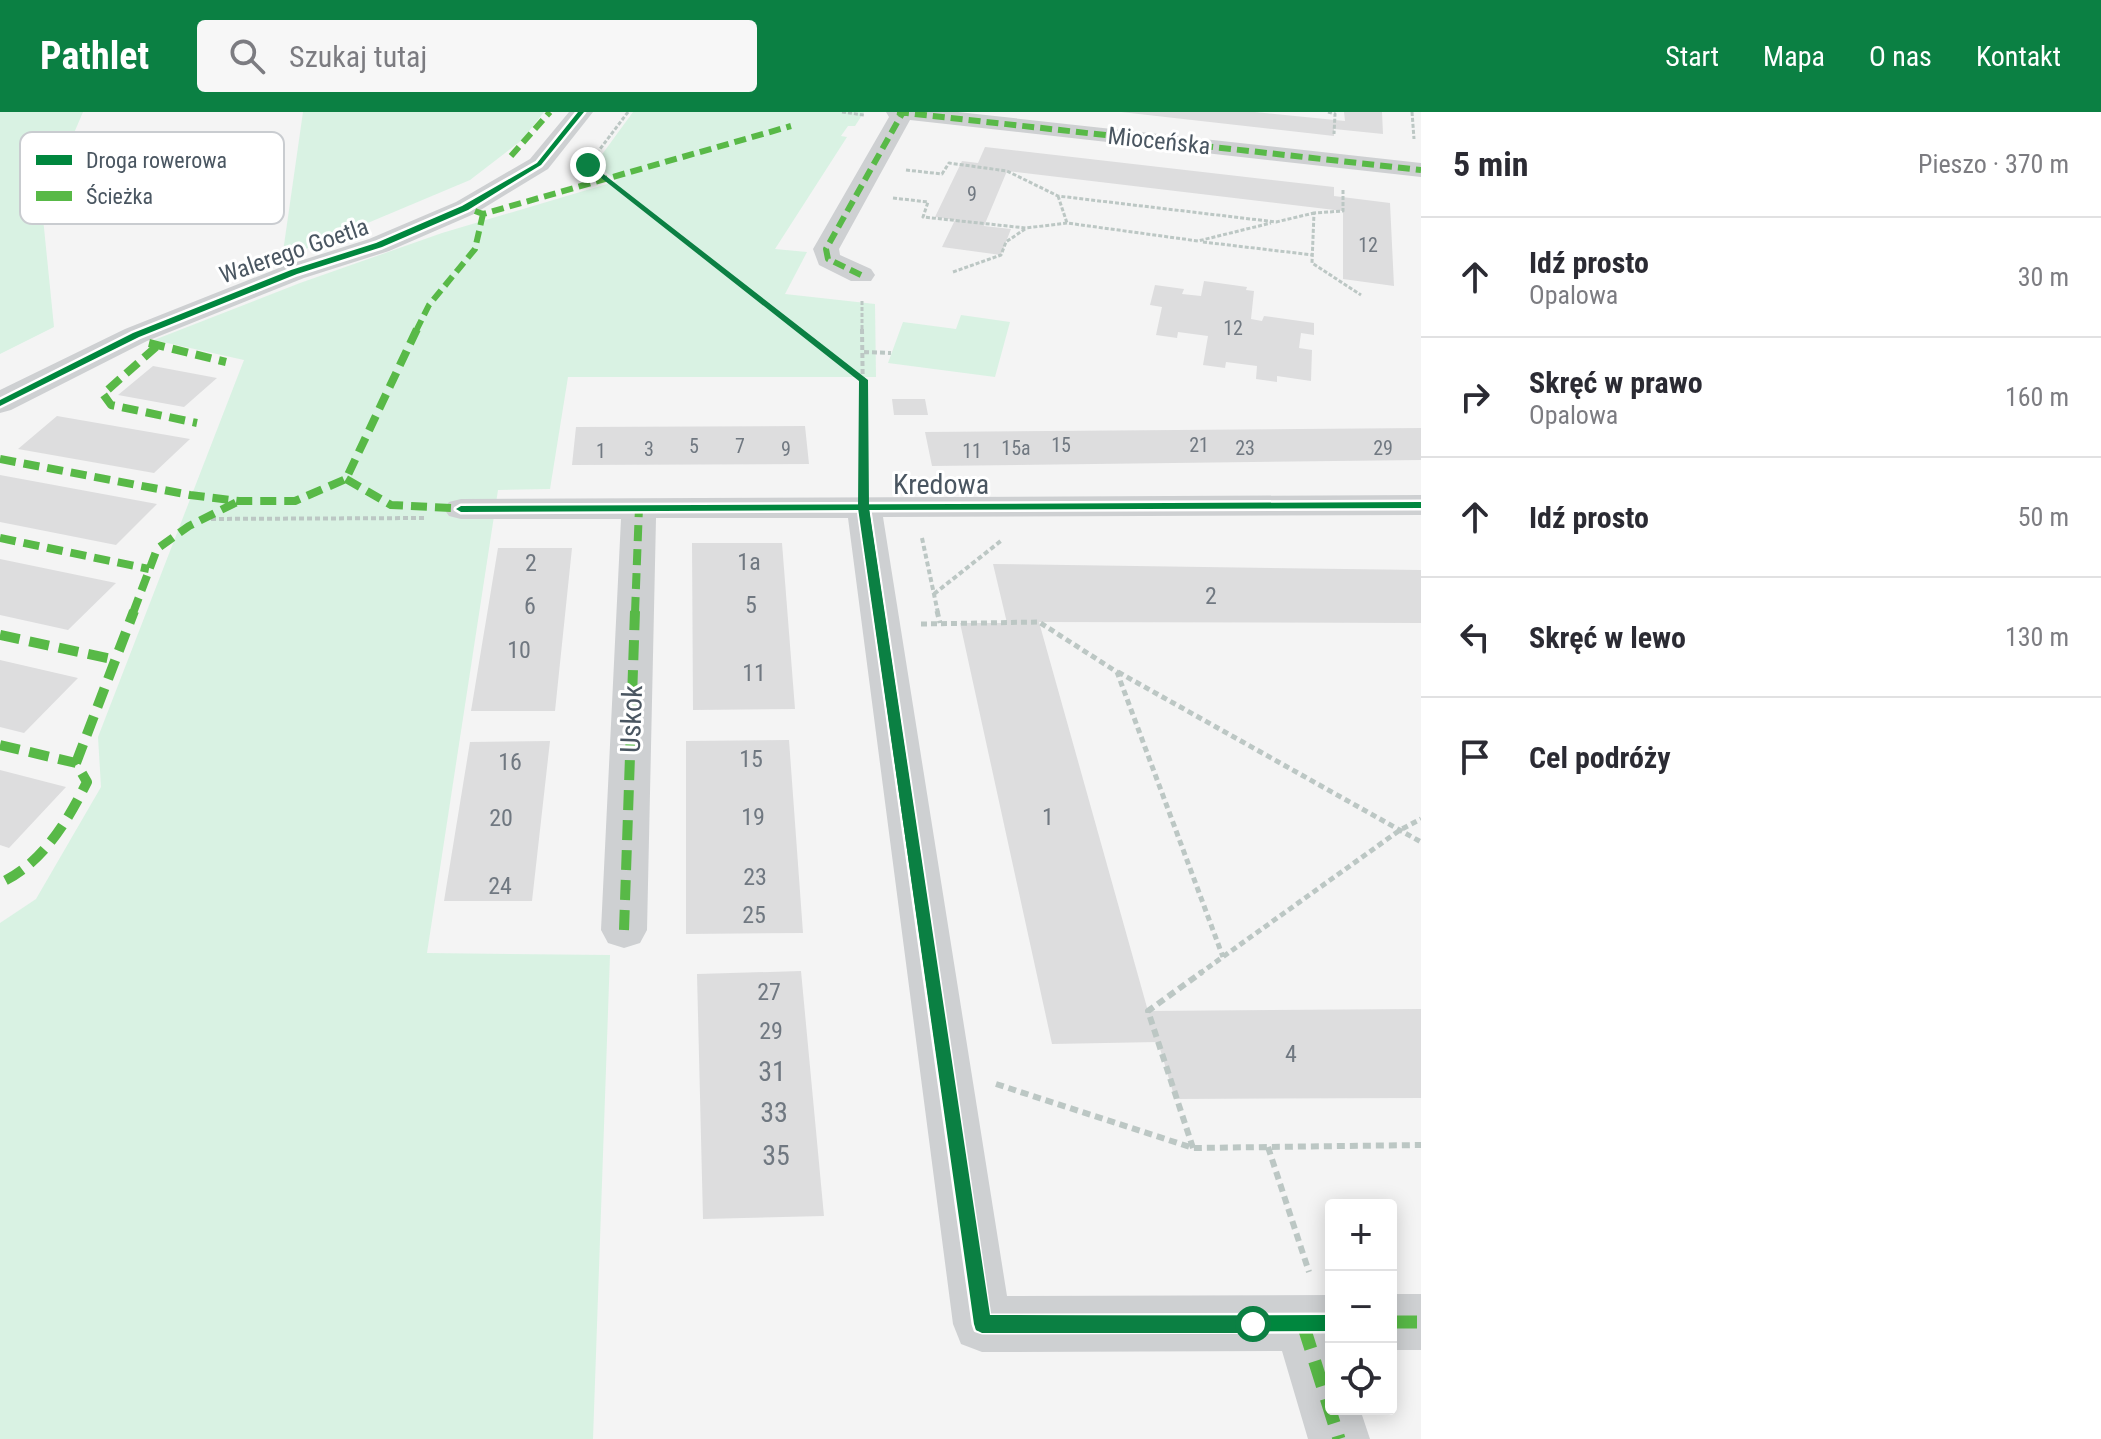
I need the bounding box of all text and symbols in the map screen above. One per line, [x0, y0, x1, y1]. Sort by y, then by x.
search box [197, 20, 757, 92]
text: Pathlet [40, 34, 149, 78]
icon: search [225, 34, 269, 78]
text: Szukaj tutaj [289, 39, 427, 74]
text: Start [1665, 40, 1719, 73]
text: Mapa [1763, 40, 1825, 73]
text: O nas [1869, 40, 1932, 73]
text: Kontakt [1976, 40, 2061, 73]
street label: Mioceńska [1106, 122, 1212, 160]
legend [20, 132, 284, 224]
text: 5 min [1453, 144, 1529, 184]
route end [570, 147, 606, 183]
text: Droga rowerowa [86, 148, 227, 173]
text: Pieszo · 370 m [1918, 149, 2069, 179]
house number: 9 [967, 182, 977, 206]
text: Ścieżka [86, 184, 153, 209]
street label: Walerego Goetla [216, 212, 372, 290]
house number: 12 [1358, 233, 1378, 257]
text: Idź prosto [1529, 245, 1649, 280]
icon: ahead [1453, 255, 1497, 299]
text: 30 m [2018, 262, 2069, 292]
text: Opalowa [1529, 280, 1618, 310]
house number: 12 [1223, 316, 1243, 340]
text: Skręć w prawo [1529, 365, 1703, 400]
icon: right [1453, 375, 1497, 419]
text: 160 m [2005, 382, 2069, 412]
text: Opalowa [1529, 400, 1618, 430]
house number: 15 [1051, 433, 1071, 457]
house number: 21 [1189, 433, 1209, 457]
house number: 5 [689, 434, 699, 458]
house number: 7 [735, 434, 745, 458]
house number: 15a [1001, 436, 1031, 460]
house number: 23 [1235, 436, 1255, 460]
house number: 29 [1373, 436, 1393, 460]
house number: 3 [644, 437, 654, 461]
house number: 9 [781, 437, 791, 461]
house number: 1 [596, 439, 606, 463]
house number: 11 [962, 439, 982, 463]
street label: Kredowa [893, 468, 989, 501]
icon: ahead [1453, 495, 1497, 539]
text: Idź prosto [1529, 500, 1649, 535]
text: 50 m [2018, 502, 2069, 532]
house number: 1a [737, 548, 761, 576]
house number: 2 [525, 549, 537, 577]
house number: 2 [1205, 582, 1217, 610]
house number: 5 [745, 591, 757, 619]
house number: 6 [524, 592, 536, 620]
icon: left [1453, 615, 1497, 659]
text: Skręć w lewo [1529, 620, 1686, 655]
text: 130 m [2005, 622, 2069, 652]
house number: 10 [507, 636, 531, 664]
house number: 11 [742, 659, 766, 687]
street label: Uskok [614, 684, 649, 753]
icon: arrive [1453, 735, 1497, 779]
text: Cel podróży [1529, 740, 1671, 775]
house number: 15 [739, 745, 763, 773]
house number: 16 [498, 748, 522, 776]
house number: 19 [741, 803, 765, 831]
house number: 1 [1042, 803, 1054, 831]
house number: 20 [489, 804, 513, 832]
house number: 23 [743, 863, 767, 891]
house number: 24 [488, 872, 512, 900]
house number: 25 [742, 901, 766, 929]
house number: 27 [757, 978, 781, 1006]
house number: 29 [759, 1017, 783, 1045]
house number: 4 [1285, 1040, 1297, 1068]
house number: 31 [758, 1055, 786, 1088]
house number: 33 [760, 1096, 788, 1129]
house number: 35 [762, 1139, 790, 1172]
map controls [1325, 1199, 1397, 1415]
button: + [1325, 1199, 1397, 1271]
button: − [1325, 1271, 1397, 1343]
route start [1235, 1306, 1271, 1342]
button: locate [1325, 1343, 1397, 1415]

